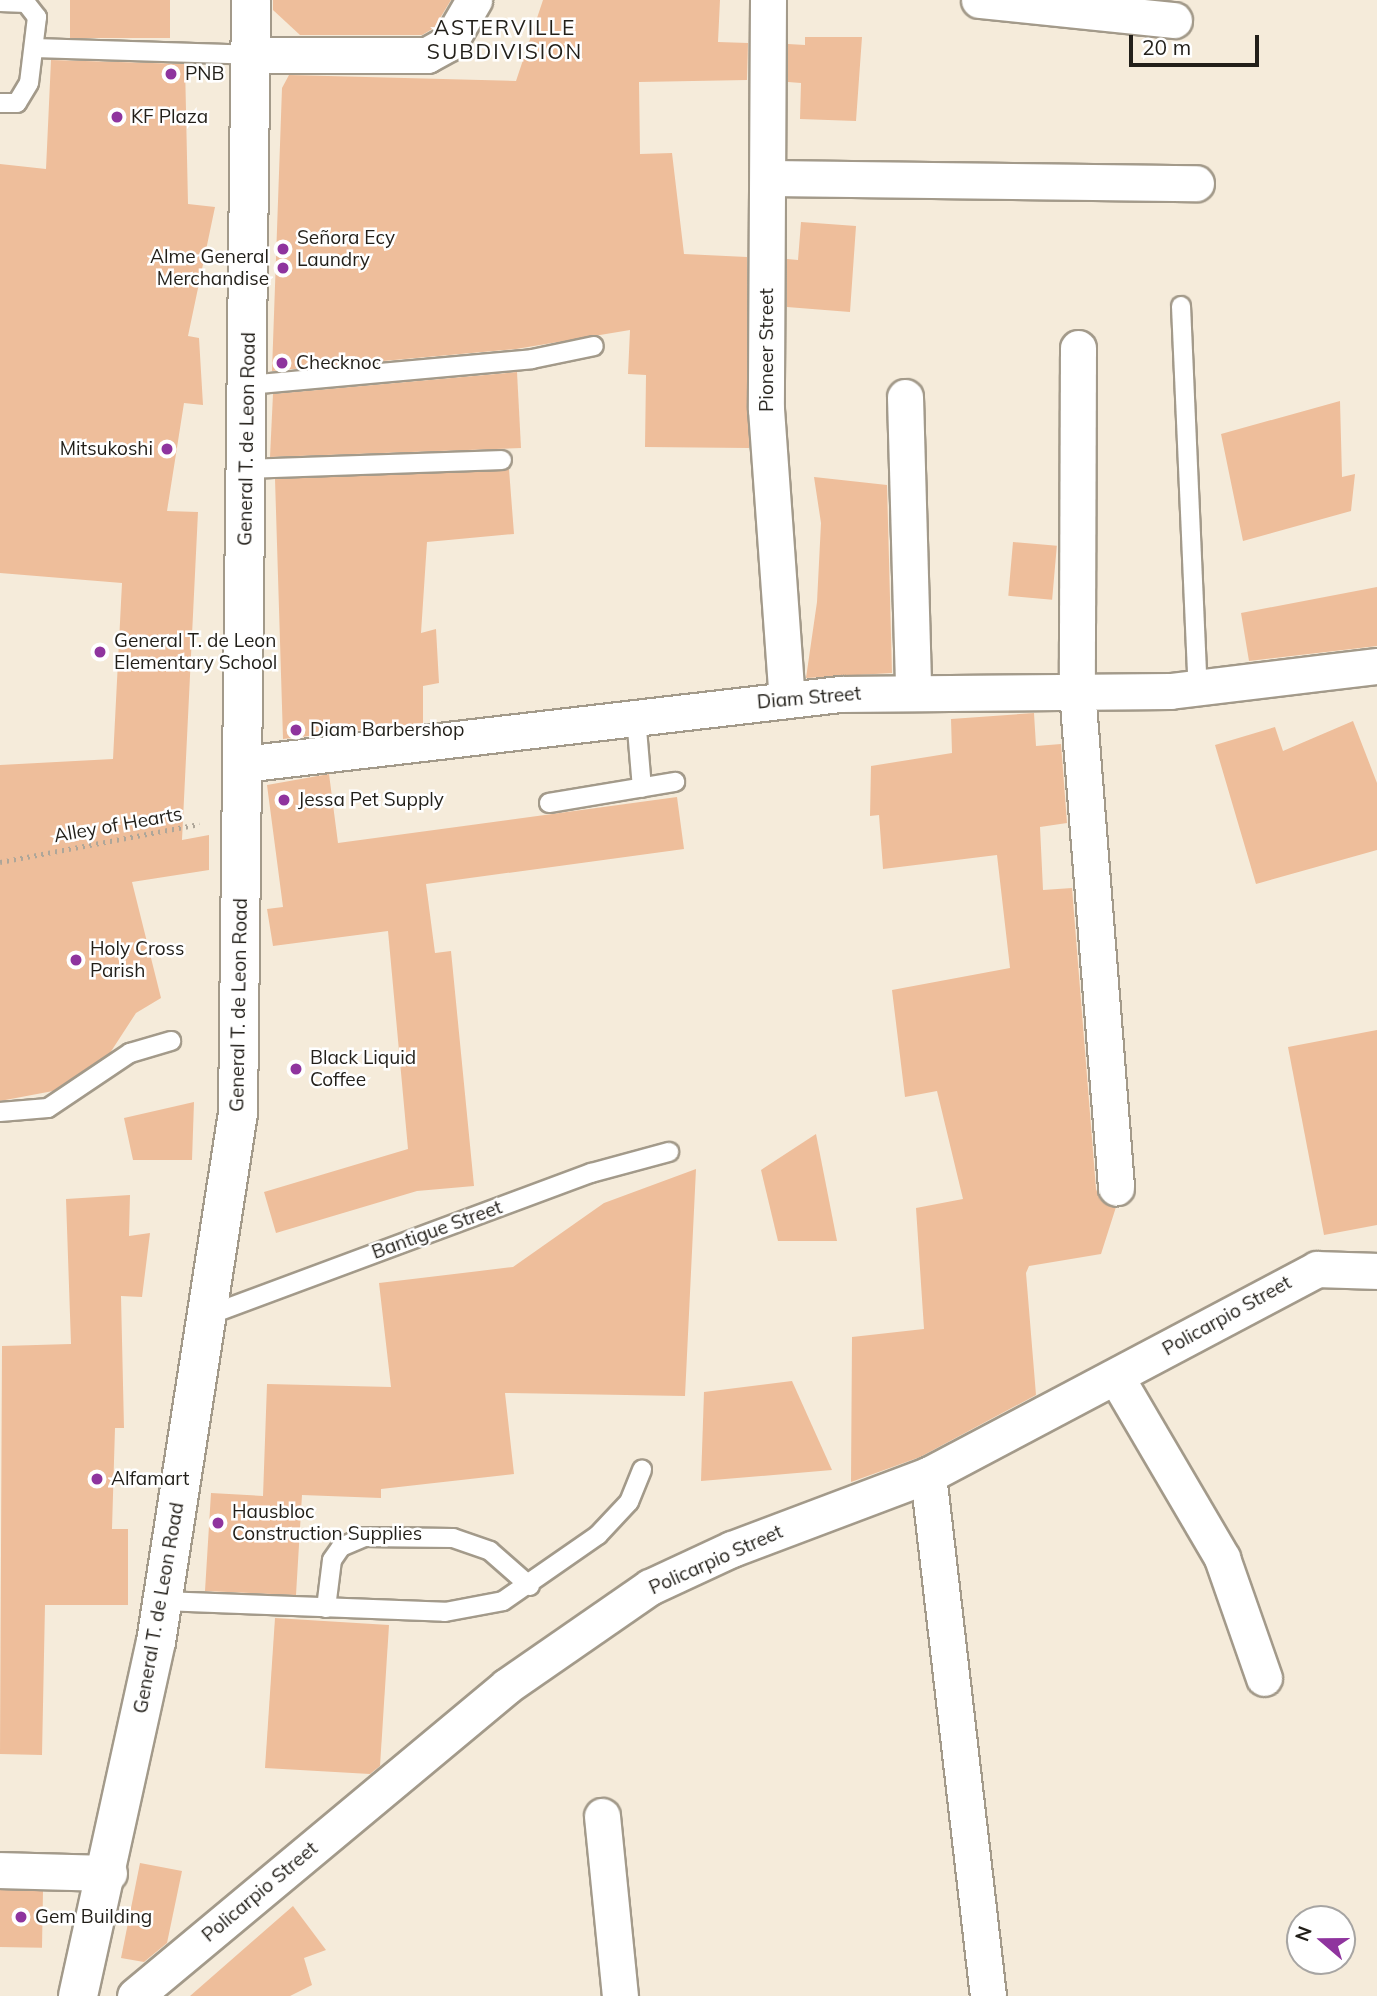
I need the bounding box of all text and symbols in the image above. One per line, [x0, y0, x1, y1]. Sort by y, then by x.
district label: ASTERVILLE SUBDIVISION [428, 14, 582, 64]
scale bar [1132, 21, 1262, 65]
text: 20 m [1142, 34, 1191, 60]
place label: PNB [185, 63, 224, 85]
marker: PNB [163, 66, 179, 82]
place label: KF Plaza [131, 106, 208, 128]
marker: KF Plaza [109, 109, 125, 125]
place label: Señora Ecy Laundry [297, 227, 395, 271]
marker: Señora Ecy Laundry [275, 241, 291, 257]
place label: Alme General Merchandise [150, 246, 269, 290]
marker: Alme General Merchandise [275, 260, 291, 276]
street label: Pioneer Street [756, 288, 778, 412]
street label: General T. de Leon Road [234, 332, 260, 546]
place label: Checknoc [296, 352, 381, 374]
marker: Checknoc [274, 355, 290, 371]
place label: Mitsukoshi [60, 438, 153, 460]
marker: Mitsukoshi [159, 441, 175, 457]
place label: General T. de Leon Elementary School [114, 630, 277, 674]
marker: General T. de Leon Elementary School [92, 644, 108, 660]
street label: Diam Street [756, 682, 862, 714]
place label: Diam Barbershop [310, 719, 464, 741]
marker: Diam Barbershop [288, 722, 304, 738]
place label: Jessa Pet Supply [298, 789, 444, 811]
marker: Jessa Pet Supply [276, 792, 292, 808]
street label: Alley of Hearts [52, 802, 184, 848]
street label: General T. de Leon Road [226, 898, 252, 1112]
place label: Holy Cross Parish [90, 938, 184, 982]
marker: Holy Cross Parish [68, 952, 84, 968]
place label: Black Liquid Coffee [310, 1047, 416, 1091]
marker: Black Liquid Coffee [288, 1061, 304, 1077]
street label: Bantigue Street [369, 1196, 505, 1264]
street label: Policarpio Street [1159, 1271, 1295, 1361]
place label: Alfamart [111, 1468, 189, 1490]
marker: Alfamart [89, 1471, 105, 1487]
street label: General T. de Leon Road [129, 1501, 189, 1715]
place label: Hausbloc Construction Supplies [232, 1501, 422, 1545]
marker: Hausbloc Construction Supplies [210, 1515, 226, 1531]
street label: Policarpio Street [646, 1520, 786, 1600]
street label: Policarpio Street [198, 1837, 322, 1947]
north arrow [1286, 1905, 1356, 1975]
place label: Gem Building [35, 1906, 152, 1928]
marker: Gem Building [13, 1909, 29, 1925]
text: N [1289, 1923, 1317, 1944]

